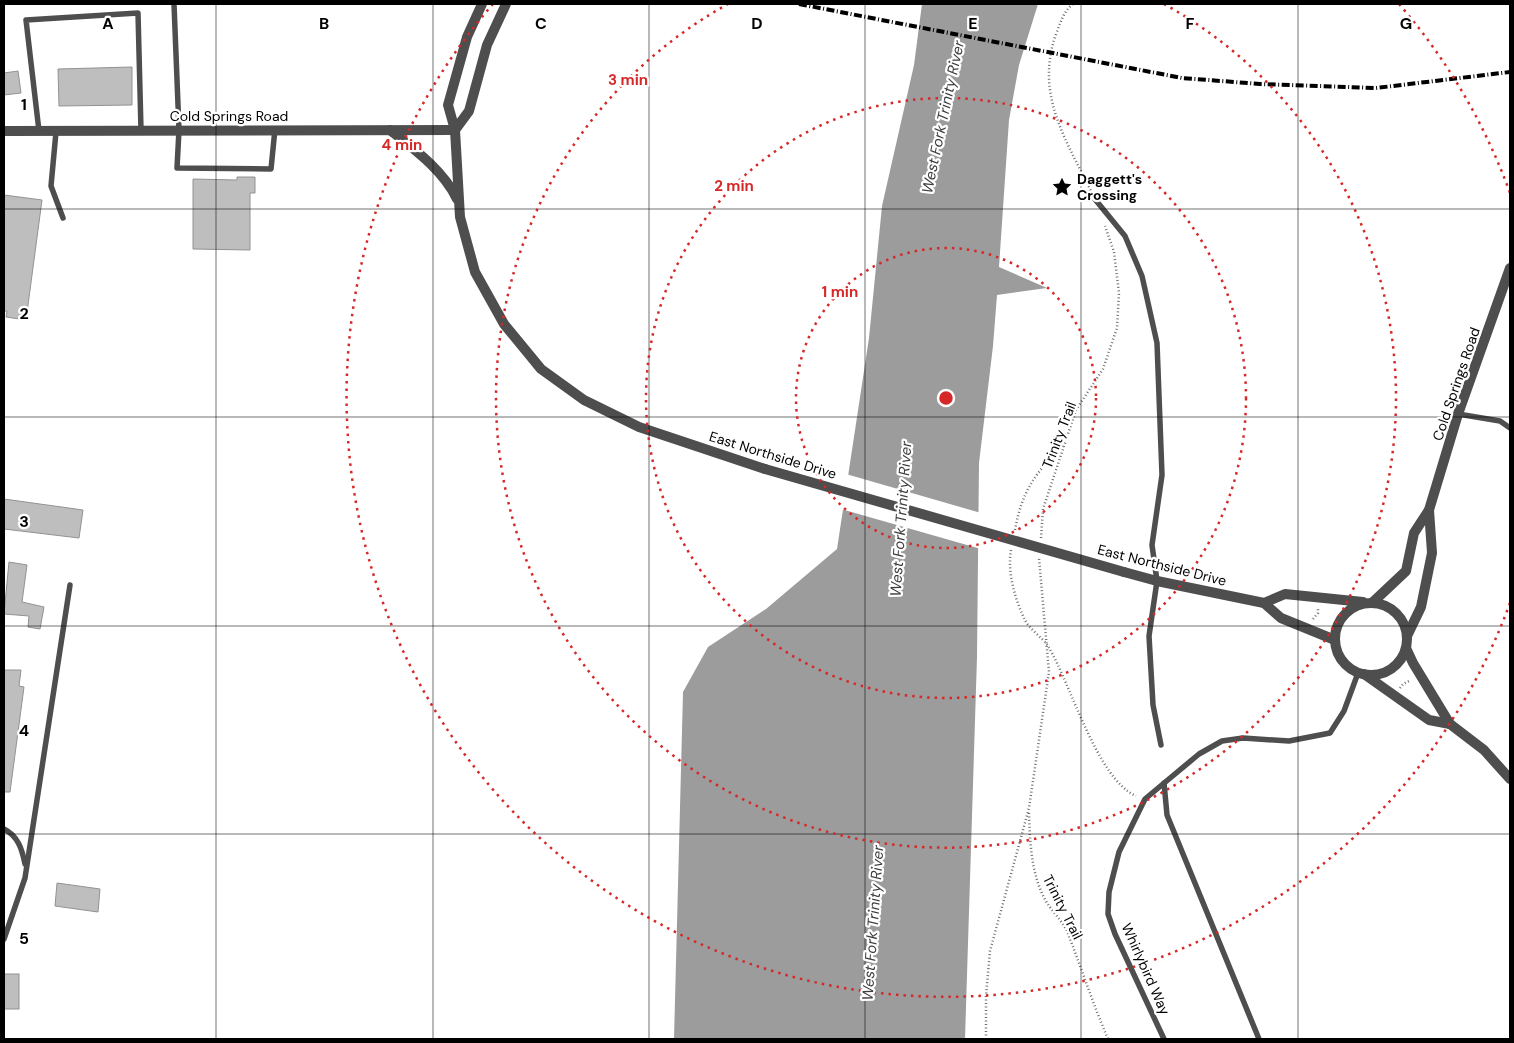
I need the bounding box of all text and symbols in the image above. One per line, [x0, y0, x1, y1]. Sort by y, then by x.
text: A [102, 13, 114, 34]
text: B [319, 13, 329, 34]
text: C [535, 13, 547, 34]
text: D [751, 13, 763, 34]
text: E [968, 13, 978, 34]
text: F [1186, 13, 1195, 34]
text: G [1400, 13, 1412, 34]
water label: West Fork Trinity River [917, 38, 969, 195]
text: 3 min [608, 70, 648, 90]
text: 1 [21, 94, 27, 115]
street label: Cold Springs Road [170, 107, 288, 125]
text: 4 min [382, 135, 422, 155]
place label: Daggett's Crossing [1077, 170, 1142, 204]
text: 2 min [714, 176, 754, 196]
place icon: Daggett's Crossing [1051, 176, 1073, 198]
text: 1 min [822, 282, 858, 302]
text: 2 [19, 303, 29, 324]
street label: Cold Springs Road [1428, 325, 1484, 443]
centre of rings [937, 389, 955, 407]
street label: Trinity Trail [1038, 399, 1080, 471]
street label: East Northside Drive [707, 427, 839, 483]
water label: West Fork Trinity River [886, 440, 916, 597]
text: 3 [19, 511, 29, 532]
street label: East Northside Drive [1096, 540, 1228, 590]
text: 4 [19, 720, 29, 741]
water label: West Fork Trinity River [858, 844, 888, 1001]
street label: Trinity Trail [1039, 872, 1087, 942]
street label: Whirlybird Way [1118, 920, 1174, 1018]
text: 5 [19, 928, 29, 949]

